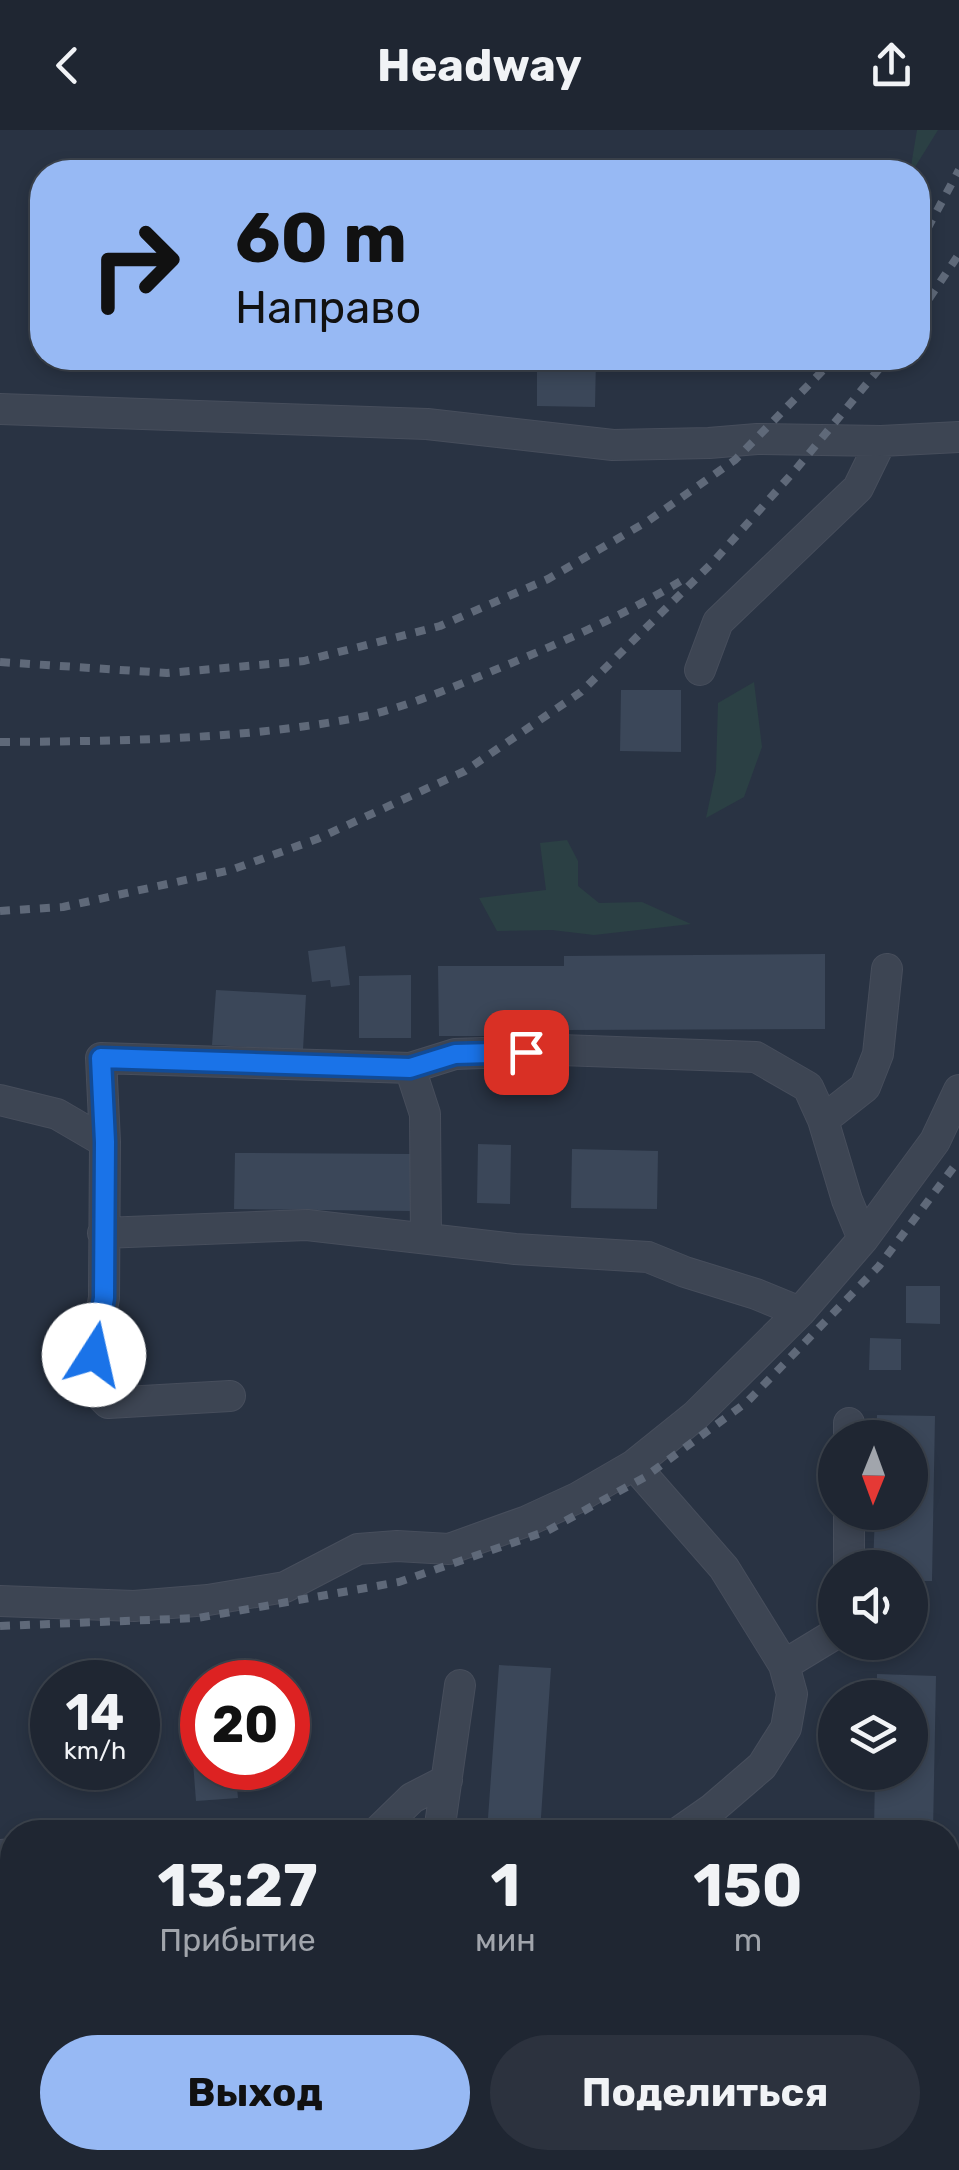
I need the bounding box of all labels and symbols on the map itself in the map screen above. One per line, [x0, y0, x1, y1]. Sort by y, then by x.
pin [484, 1010, 569, 1095]
position arrow [42, 1303, 146, 1407]
north arrow [818, 1420, 928, 1530]
speed limit sign: 20 [180, 1660, 310, 1790]

